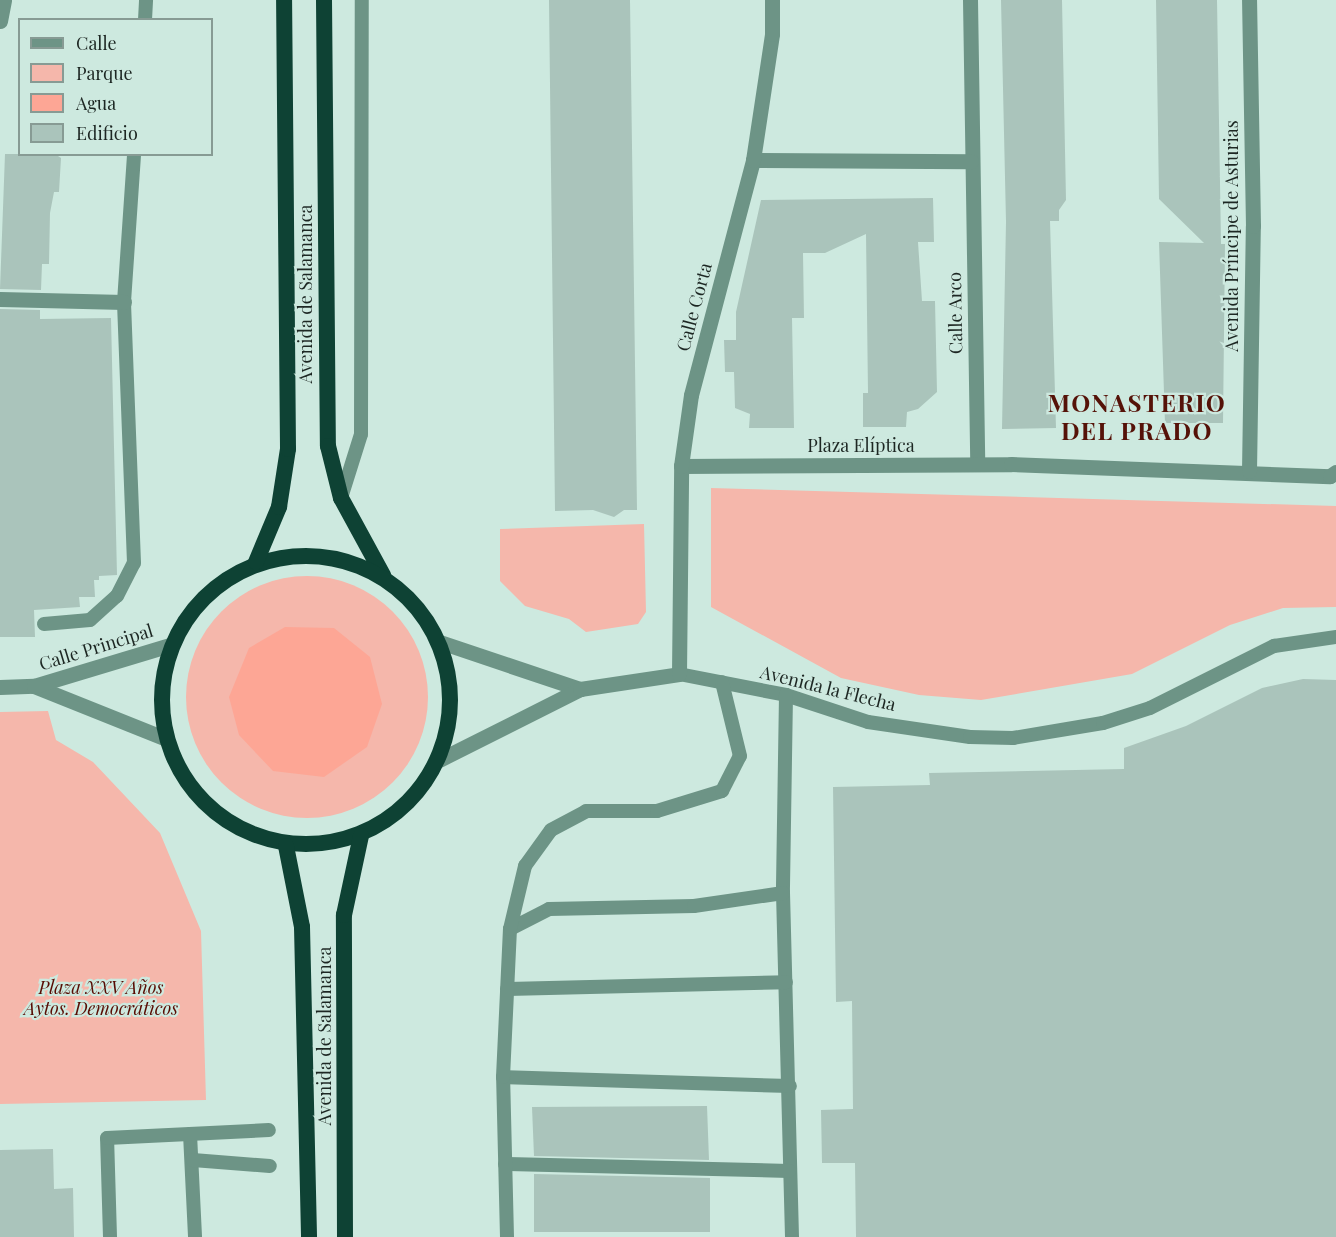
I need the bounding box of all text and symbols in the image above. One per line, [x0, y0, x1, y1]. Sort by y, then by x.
legend [18, 18, 213, 156]
text: Calle [76, 31, 117, 55]
text: Parque [76, 61, 133, 85]
text: Agua [76, 91, 116, 115]
street label: Avenida Príncipe de Asturias [1220, 120, 1242, 352]
text: Edificio [76, 121, 138, 145]
street label: Avenida de Salamanca [294, 204, 316, 384]
street label: Calle Corta [672, 260, 716, 354]
street label: Calle Arco [943, 271, 967, 355]
district label: MONASTERIO DEL PRADO [1048, 389, 1226, 445]
street label: Plaza Elíptica [807, 434, 915, 456]
street label: Calle Principal [36, 619, 156, 675]
street label: Avenida la Flecha [757, 661, 899, 715]
street label: Avenida de Salamanca [313, 946, 335, 1126]
park label: Plaza XXV Años Aytos. Democráticos [24, 977, 178, 1020]

